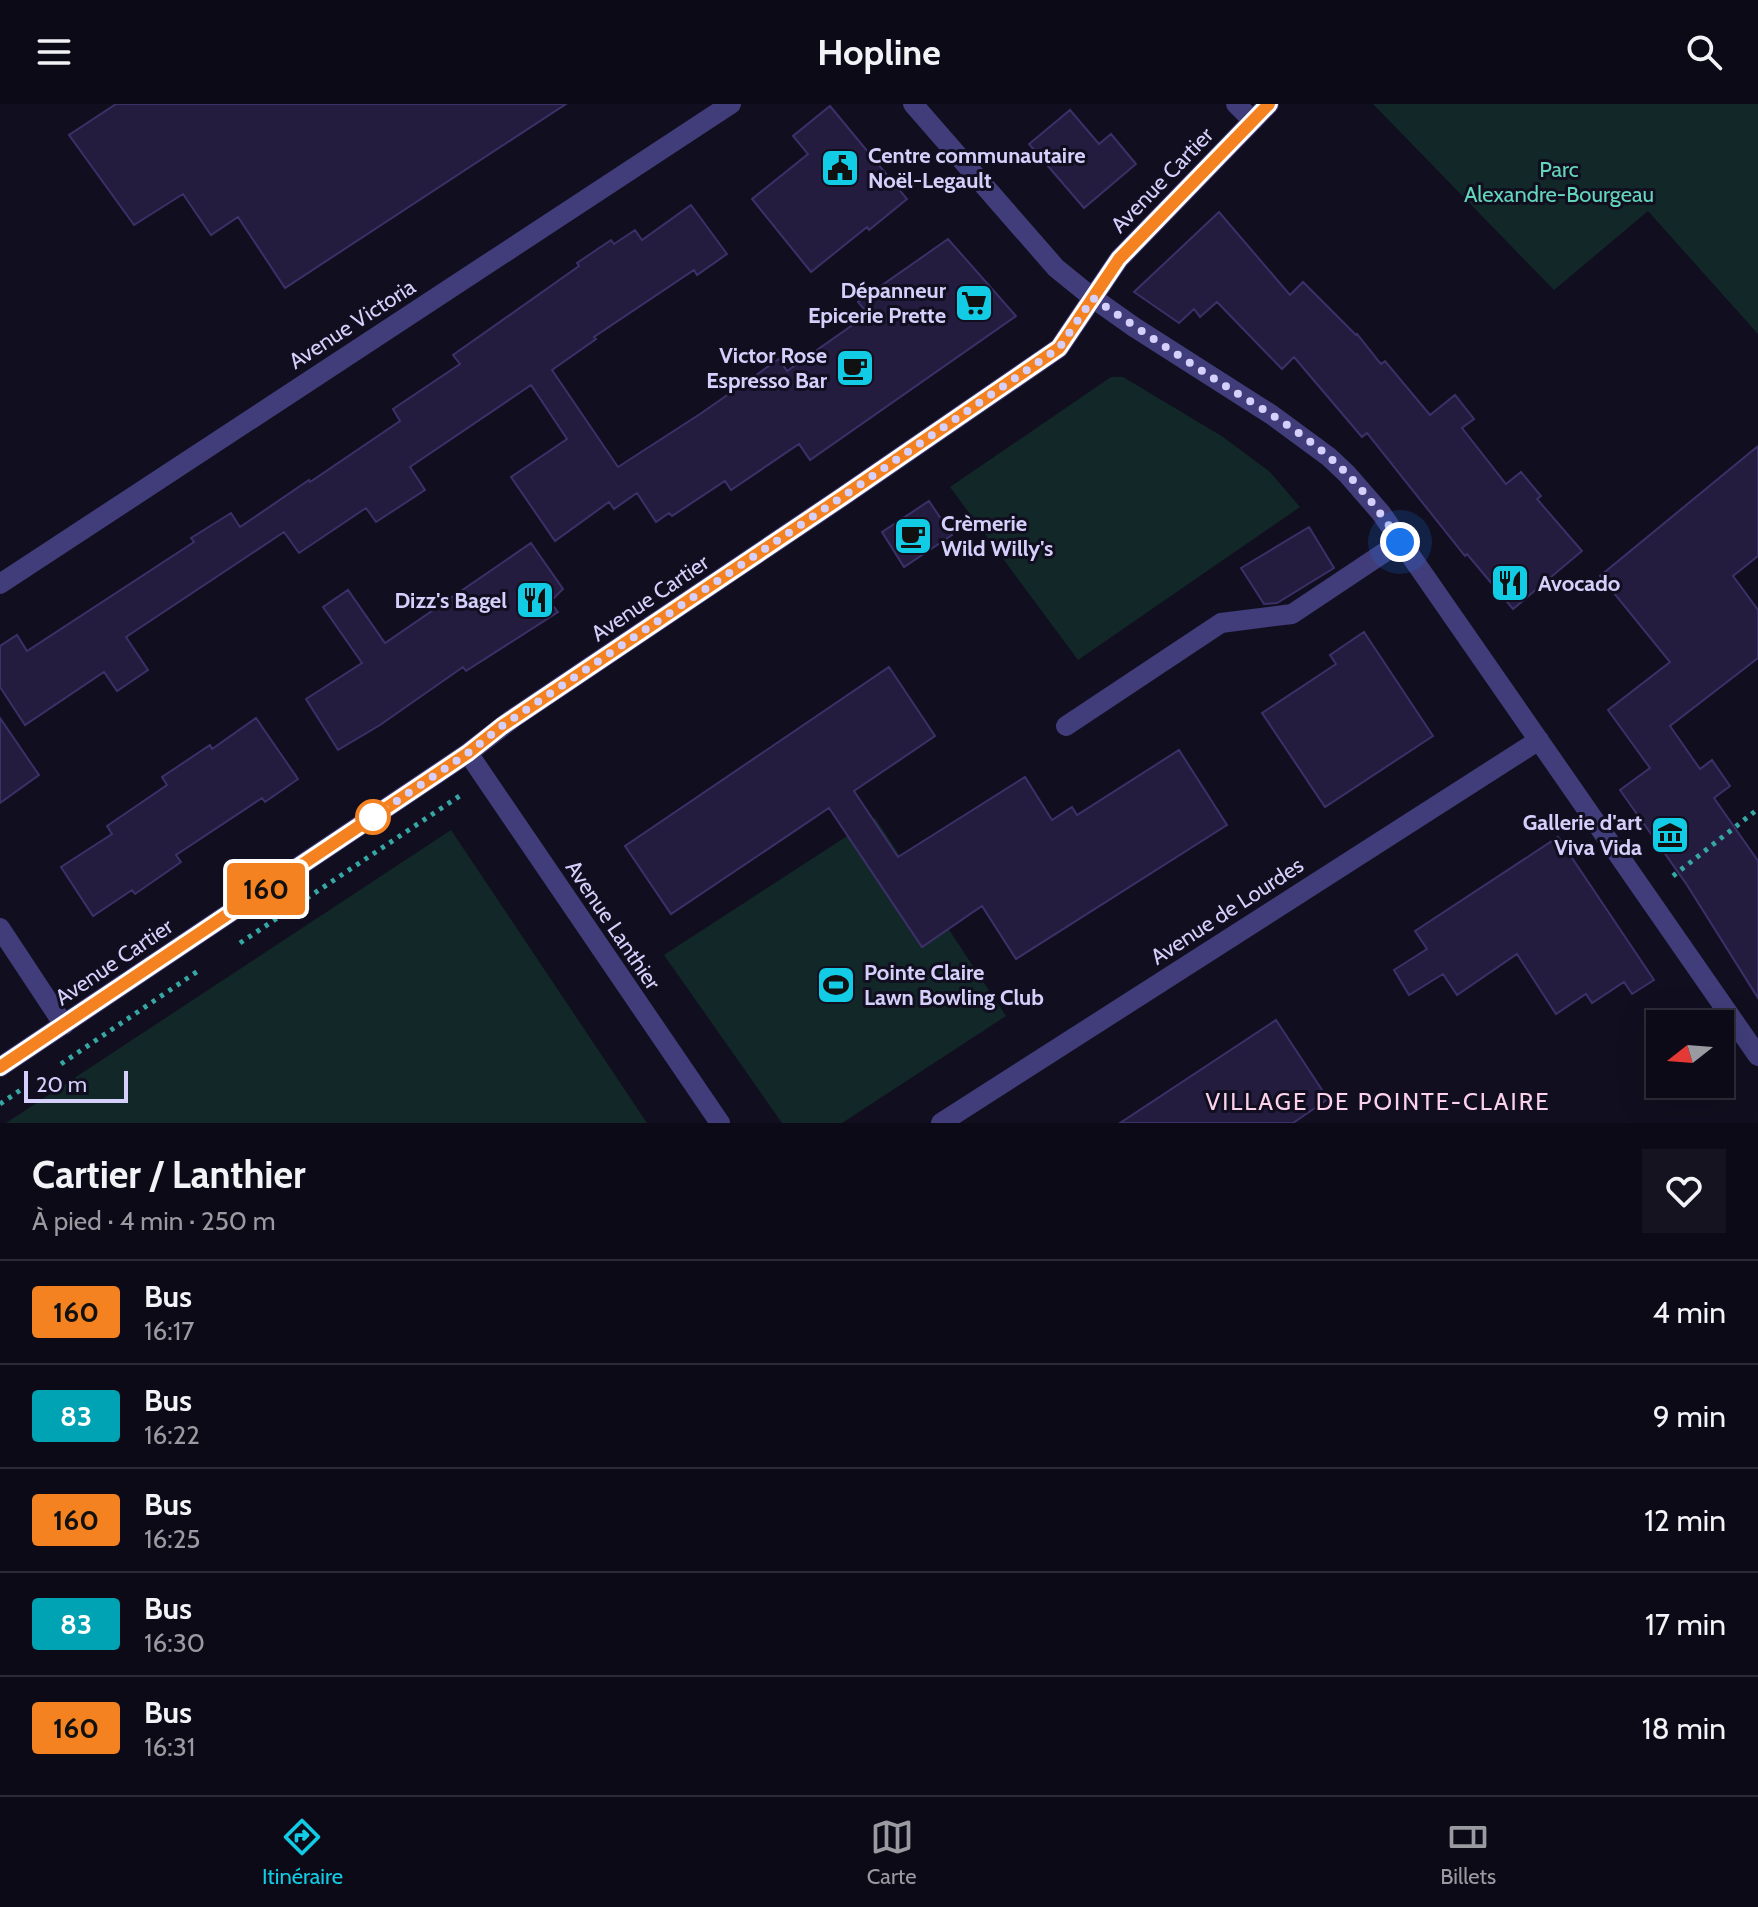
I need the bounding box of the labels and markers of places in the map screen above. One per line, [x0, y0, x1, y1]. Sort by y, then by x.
place label: Centre communautaire Noël-Legault [868, 142, 1086, 194]
public building icon: Centre communautaire Noël-Legault [819, 147, 861, 189]
place label: Dépanneur Epicerie Prette [808, 277, 947, 329]
supermarket icon: Dépanneur Epicerie Prette [953, 282, 995, 324]
place label: Victor Rose Espresso Bar [706, 342, 828, 394]
cafe icon: Victor Rose Espresso Bar [834, 347, 876, 389]
place label: Crèmerie Wild Willy's [941, 510, 1053, 562]
cafe icon: Crèmerie Wild Willy's [892, 515, 934, 557]
restaurant icon: Avocado [1489, 562, 1531, 604]
place label: Avocado [1538, 570, 1620, 597]
restaurant icon: Dizz's Bagel [514, 579, 556, 621]
place label: Dizz's Bagel [394, 587, 507, 614]
unlabelled marker [356, 800, 390, 834]
place label: Gallerie d'art Viva Vida [1523, 809, 1642, 861]
museum icon: Gallerie d'art Viva Vida [1649, 814, 1691, 856]
place label: Pointe Claire Lawn Bowling Club [864, 959, 1044, 1011]
sports icon: Pointe Claire Lawn Bowling Club [815, 964, 857, 1006]

